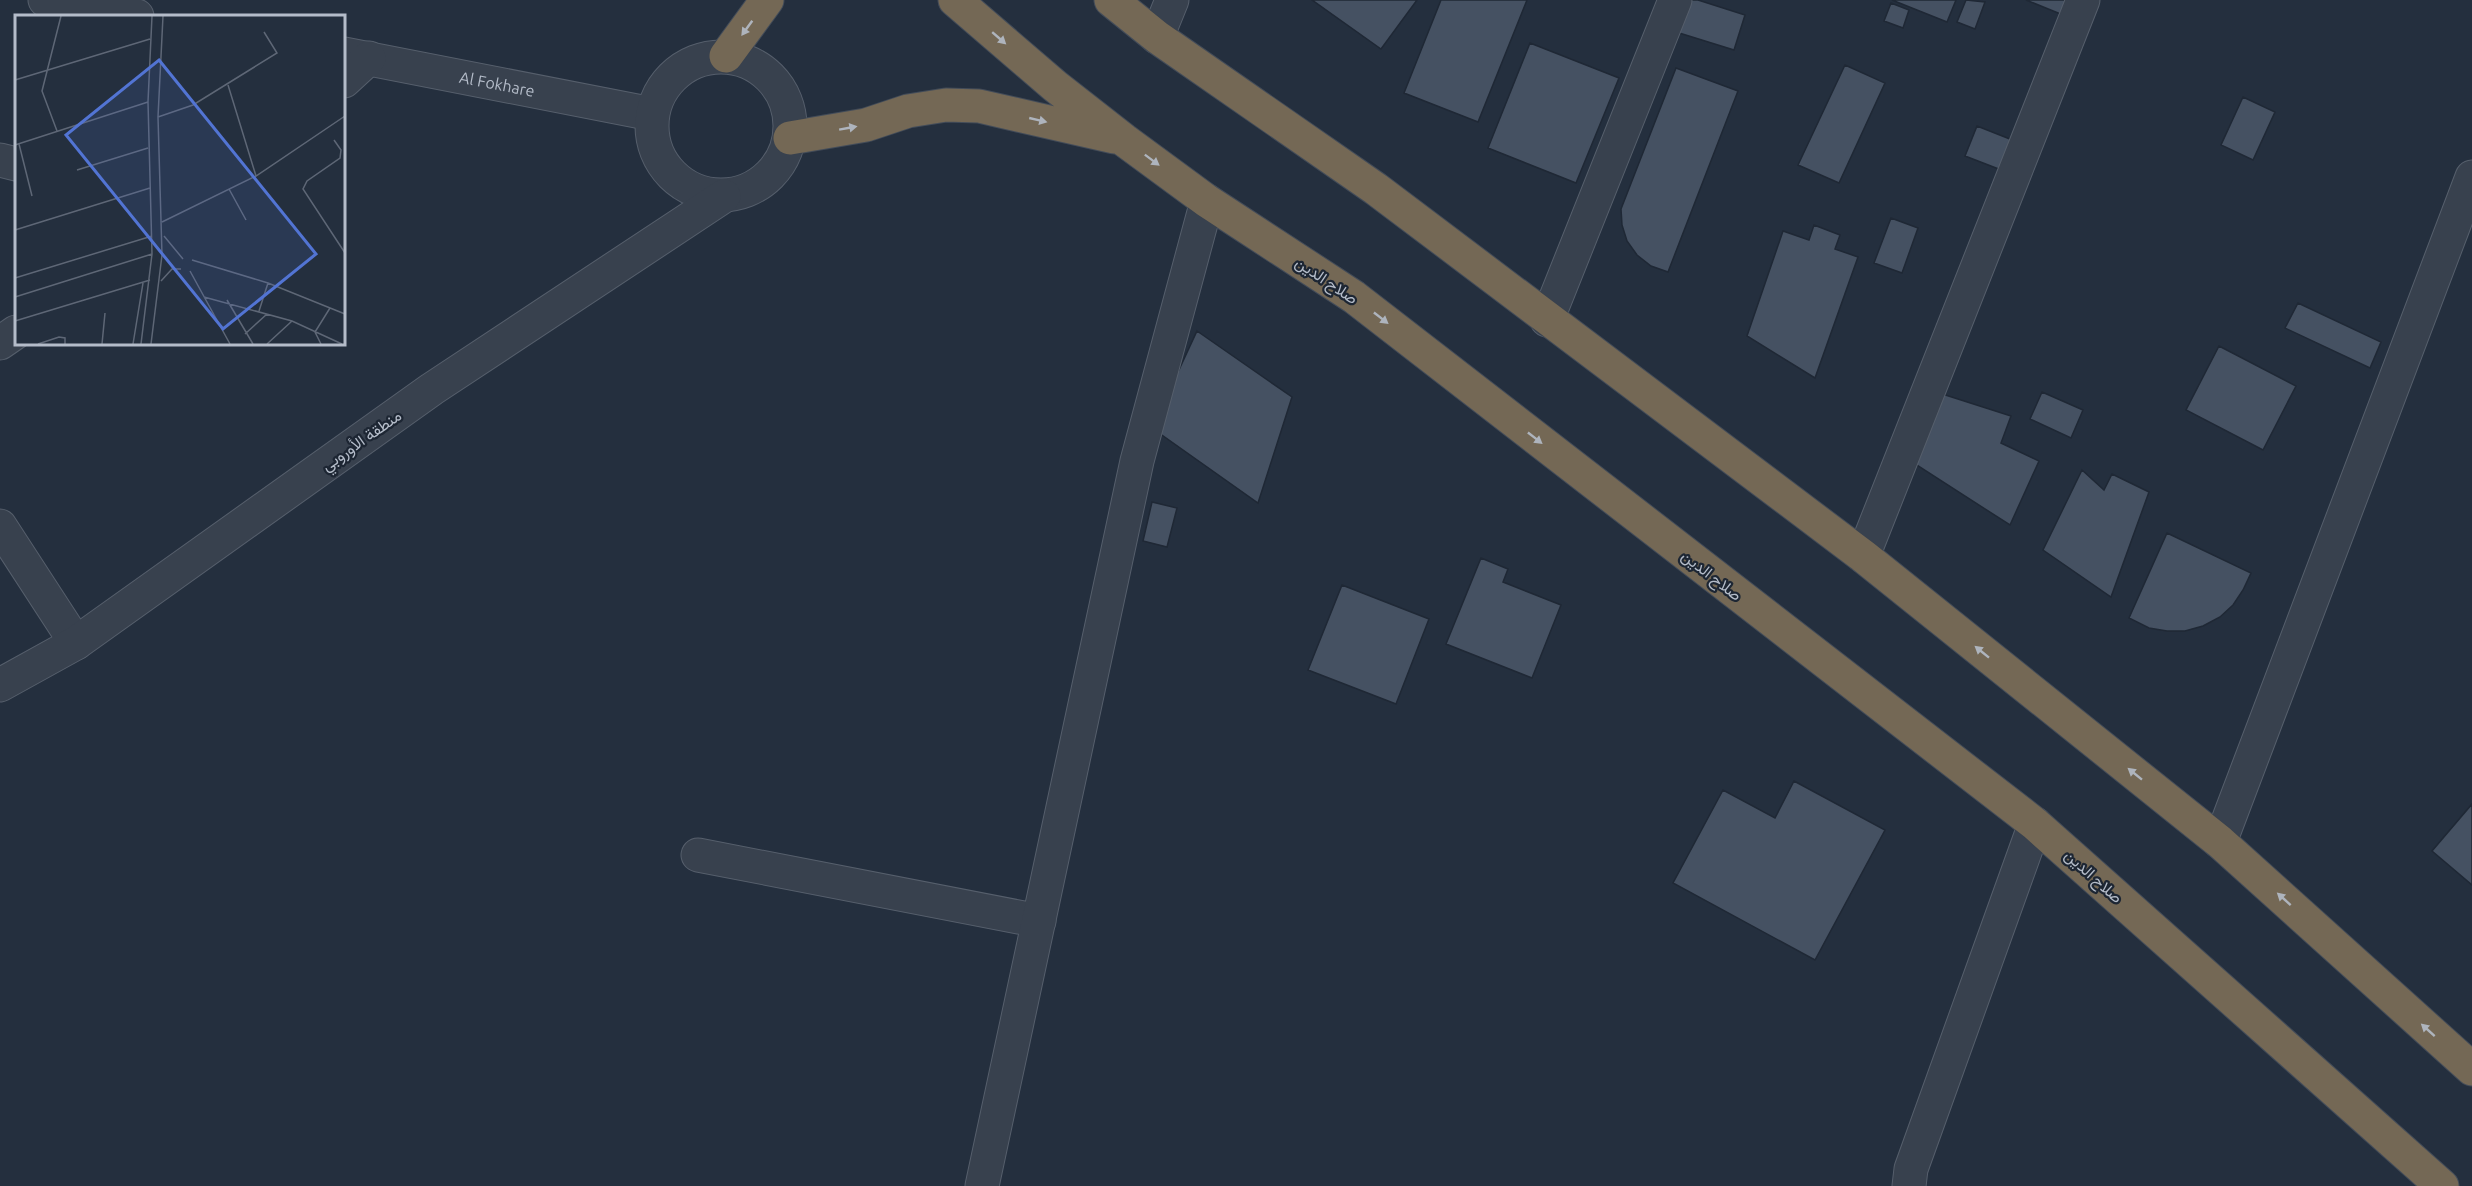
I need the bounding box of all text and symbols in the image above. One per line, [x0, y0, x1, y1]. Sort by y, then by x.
inset map [15, 15, 345, 345]
one-way arrow [741, 21, 753, 36]
one-way arrow [991, 31, 1006, 44]
street label: Al Fokhare [458, 68, 536, 100]
one-way arrow [1029, 115, 1048, 125]
one-way arrow [839, 123, 858, 132]
one-way arrow [1144, 153, 1159, 165]
street label: صلاح الدين [1291, 253, 1362, 310]
one-way arrow [1373, 311, 1389, 324]
street label: منطقة الأوروبي [318, 406, 407, 478]
one-way arrow [1527, 431, 1543, 444]
street label: صلاح الدين [1677, 546, 1746, 606]
one-way arrow [1975, 646, 1990, 658]
one-way arrow [2127, 768, 2142, 780]
street label: صلاح الدين [2059, 845, 2127, 909]
one-way arrow [2277, 893, 2291, 907]
one-way arrow [2421, 1024, 2436, 1037]

